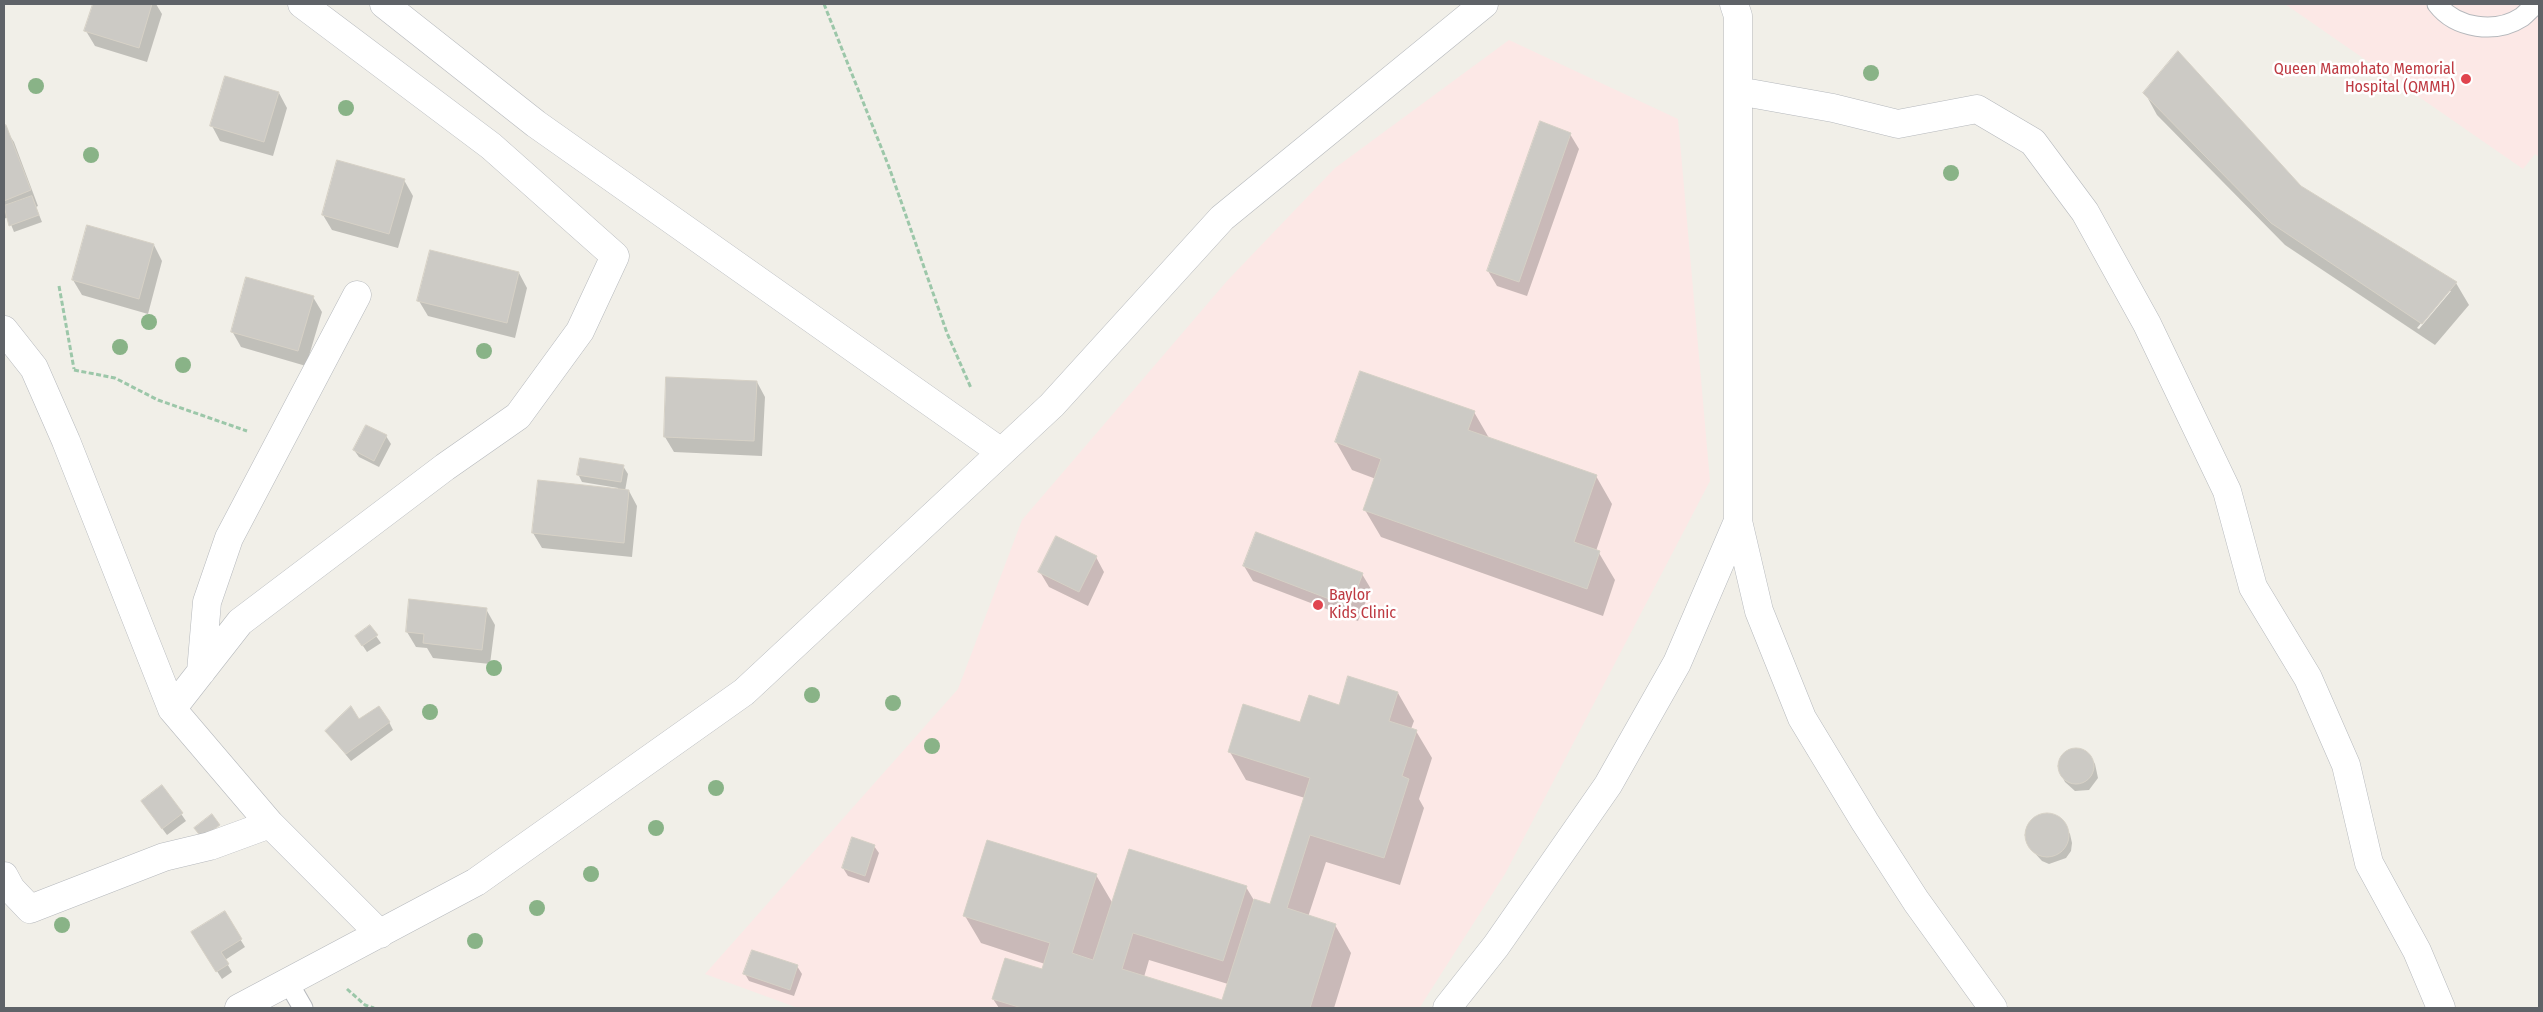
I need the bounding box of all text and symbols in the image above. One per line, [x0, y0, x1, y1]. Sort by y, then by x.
place label: Queen Mamohato Memorial Hospital (QMMH) [2274, 60, 2455, 98]
marker: Queen Mamohato Memorial Hospital (QMMH) [2459, 72, 2473, 86]
place label: Baylor Kids Clinic [1329, 586, 1396, 624]
marker: Baylor Kids Clinic [1311, 598, 1325, 612]

